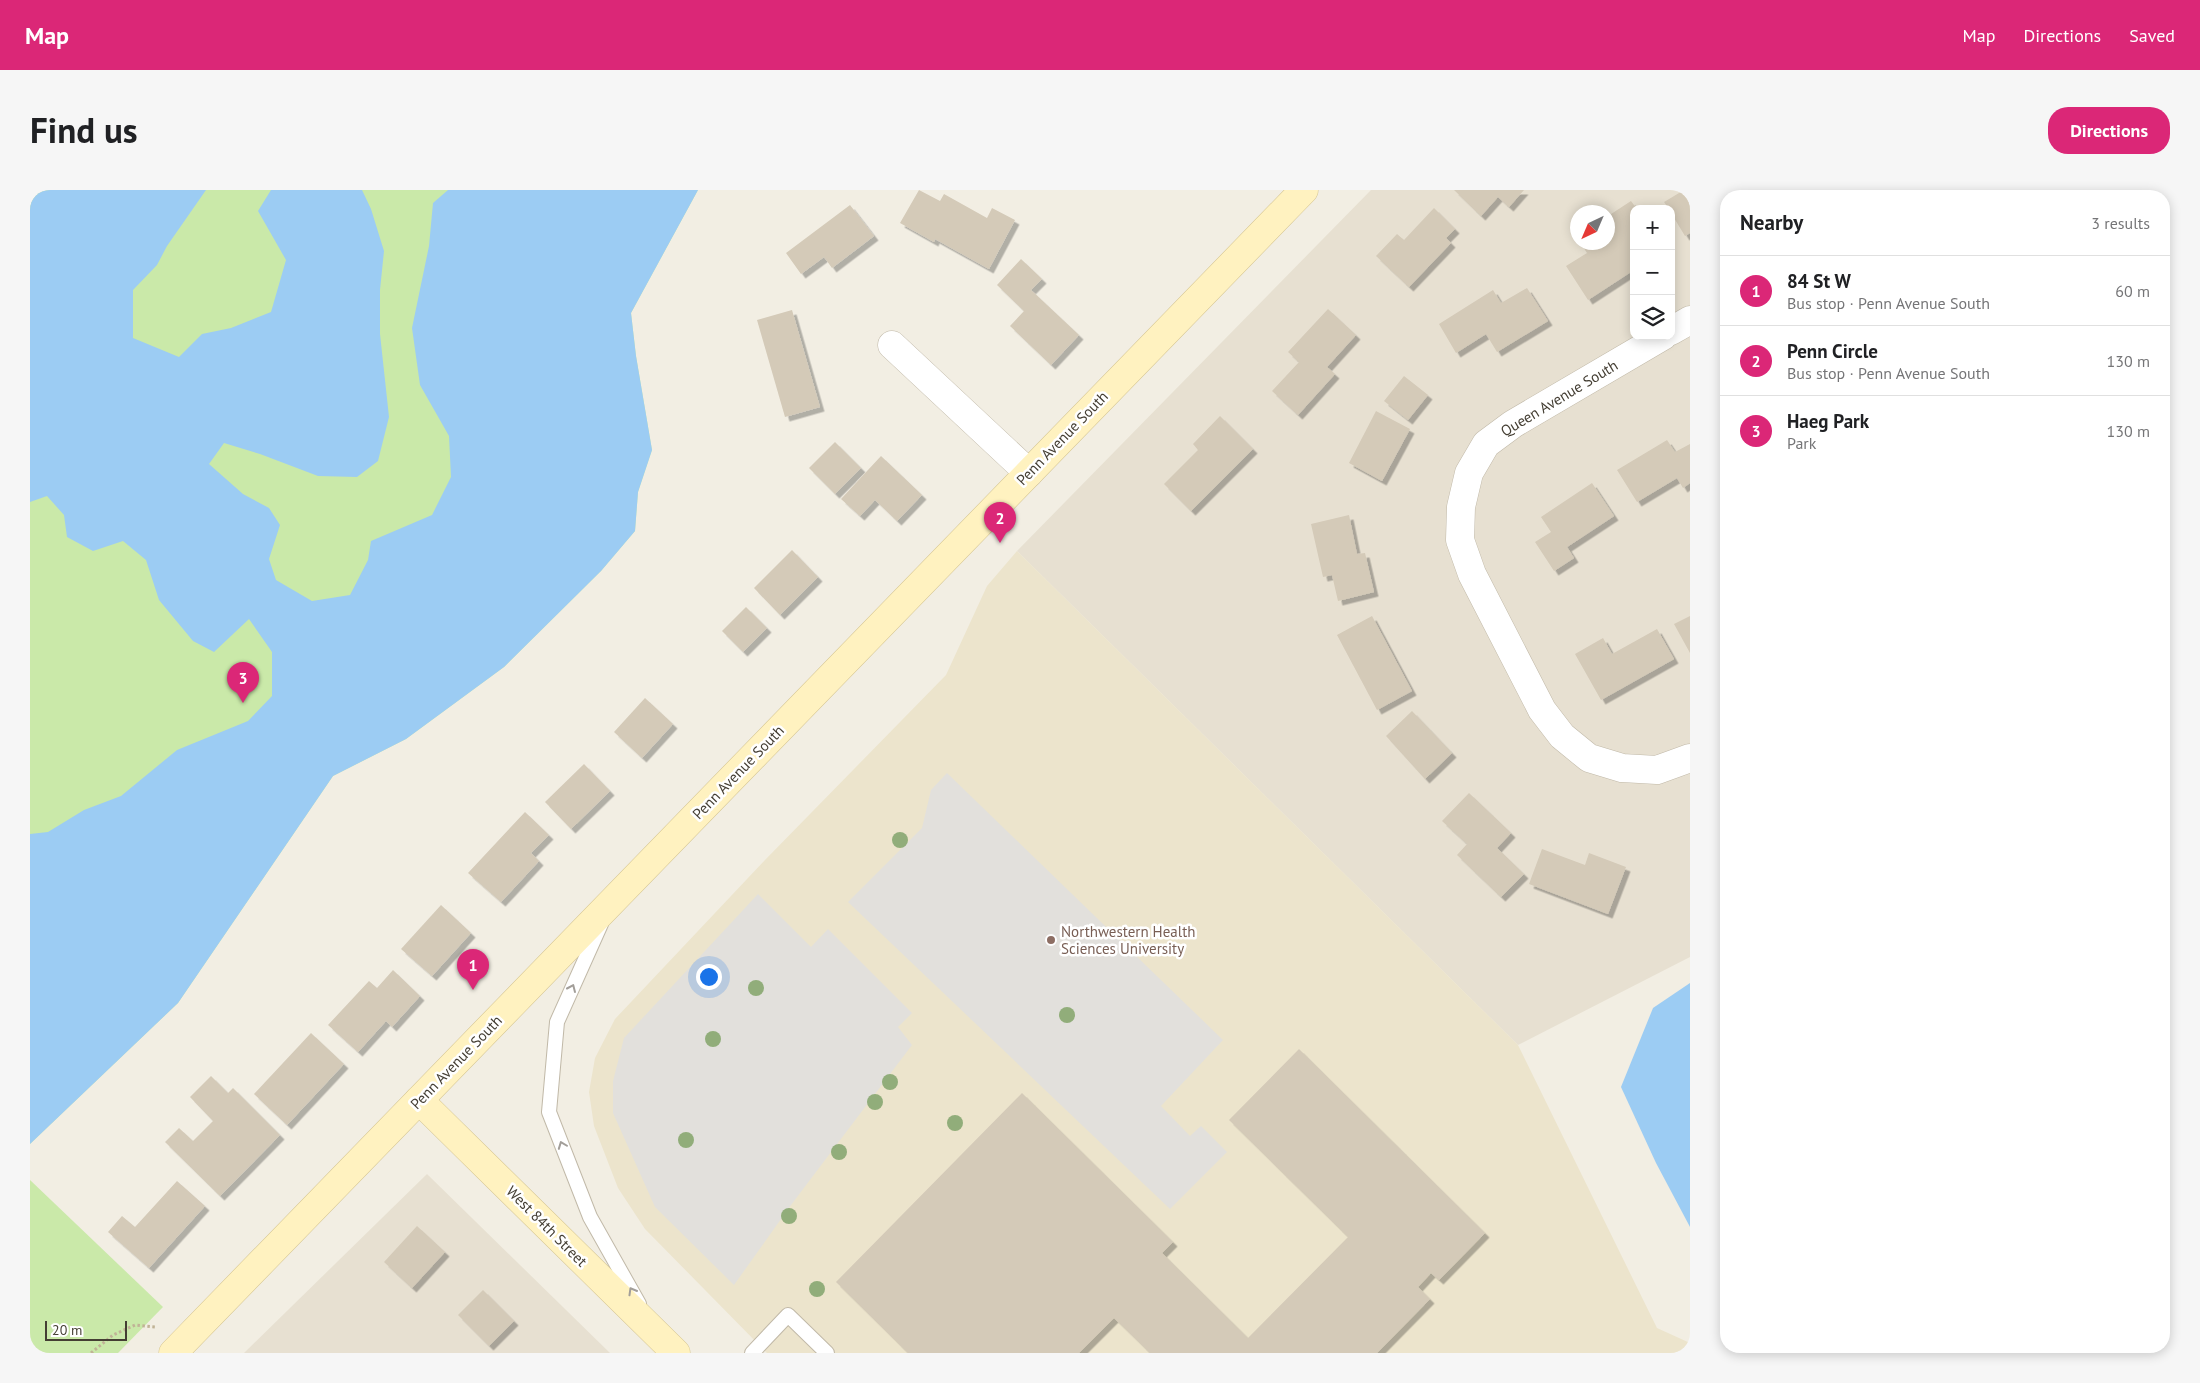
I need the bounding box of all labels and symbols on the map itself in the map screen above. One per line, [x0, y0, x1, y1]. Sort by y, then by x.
north arrow [1570, 205, 1615, 250]
street label: Queen Avenue South [1497, 356, 1621, 440]
street label: Penn Avenue South [1012, 387, 1112, 489]
pin: 2 [984, 502, 1016, 543]
pin: 3 [227, 662, 259, 703]
street label: Penn Avenue South [688, 721, 788, 823]
place label: Northwestern Health Sciences University [1061, 922, 1195, 958]
marker: Northwestern Health Sciences University [1045, 934, 1057, 946]
pin: 1 [457, 949, 489, 990]
your location [696, 964, 722, 990]
one-way arrow [566, 984, 577, 993]
street label: Penn Avenue South [406, 1011, 506, 1113]
one-way arrow [558, 1141, 568, 1150]
street label: West 84th Street [503, 1182, 591, 1270]
one-way arrow [628, 1287, 638, 1296]
scale bar [45, 1318, 128, 1341]

